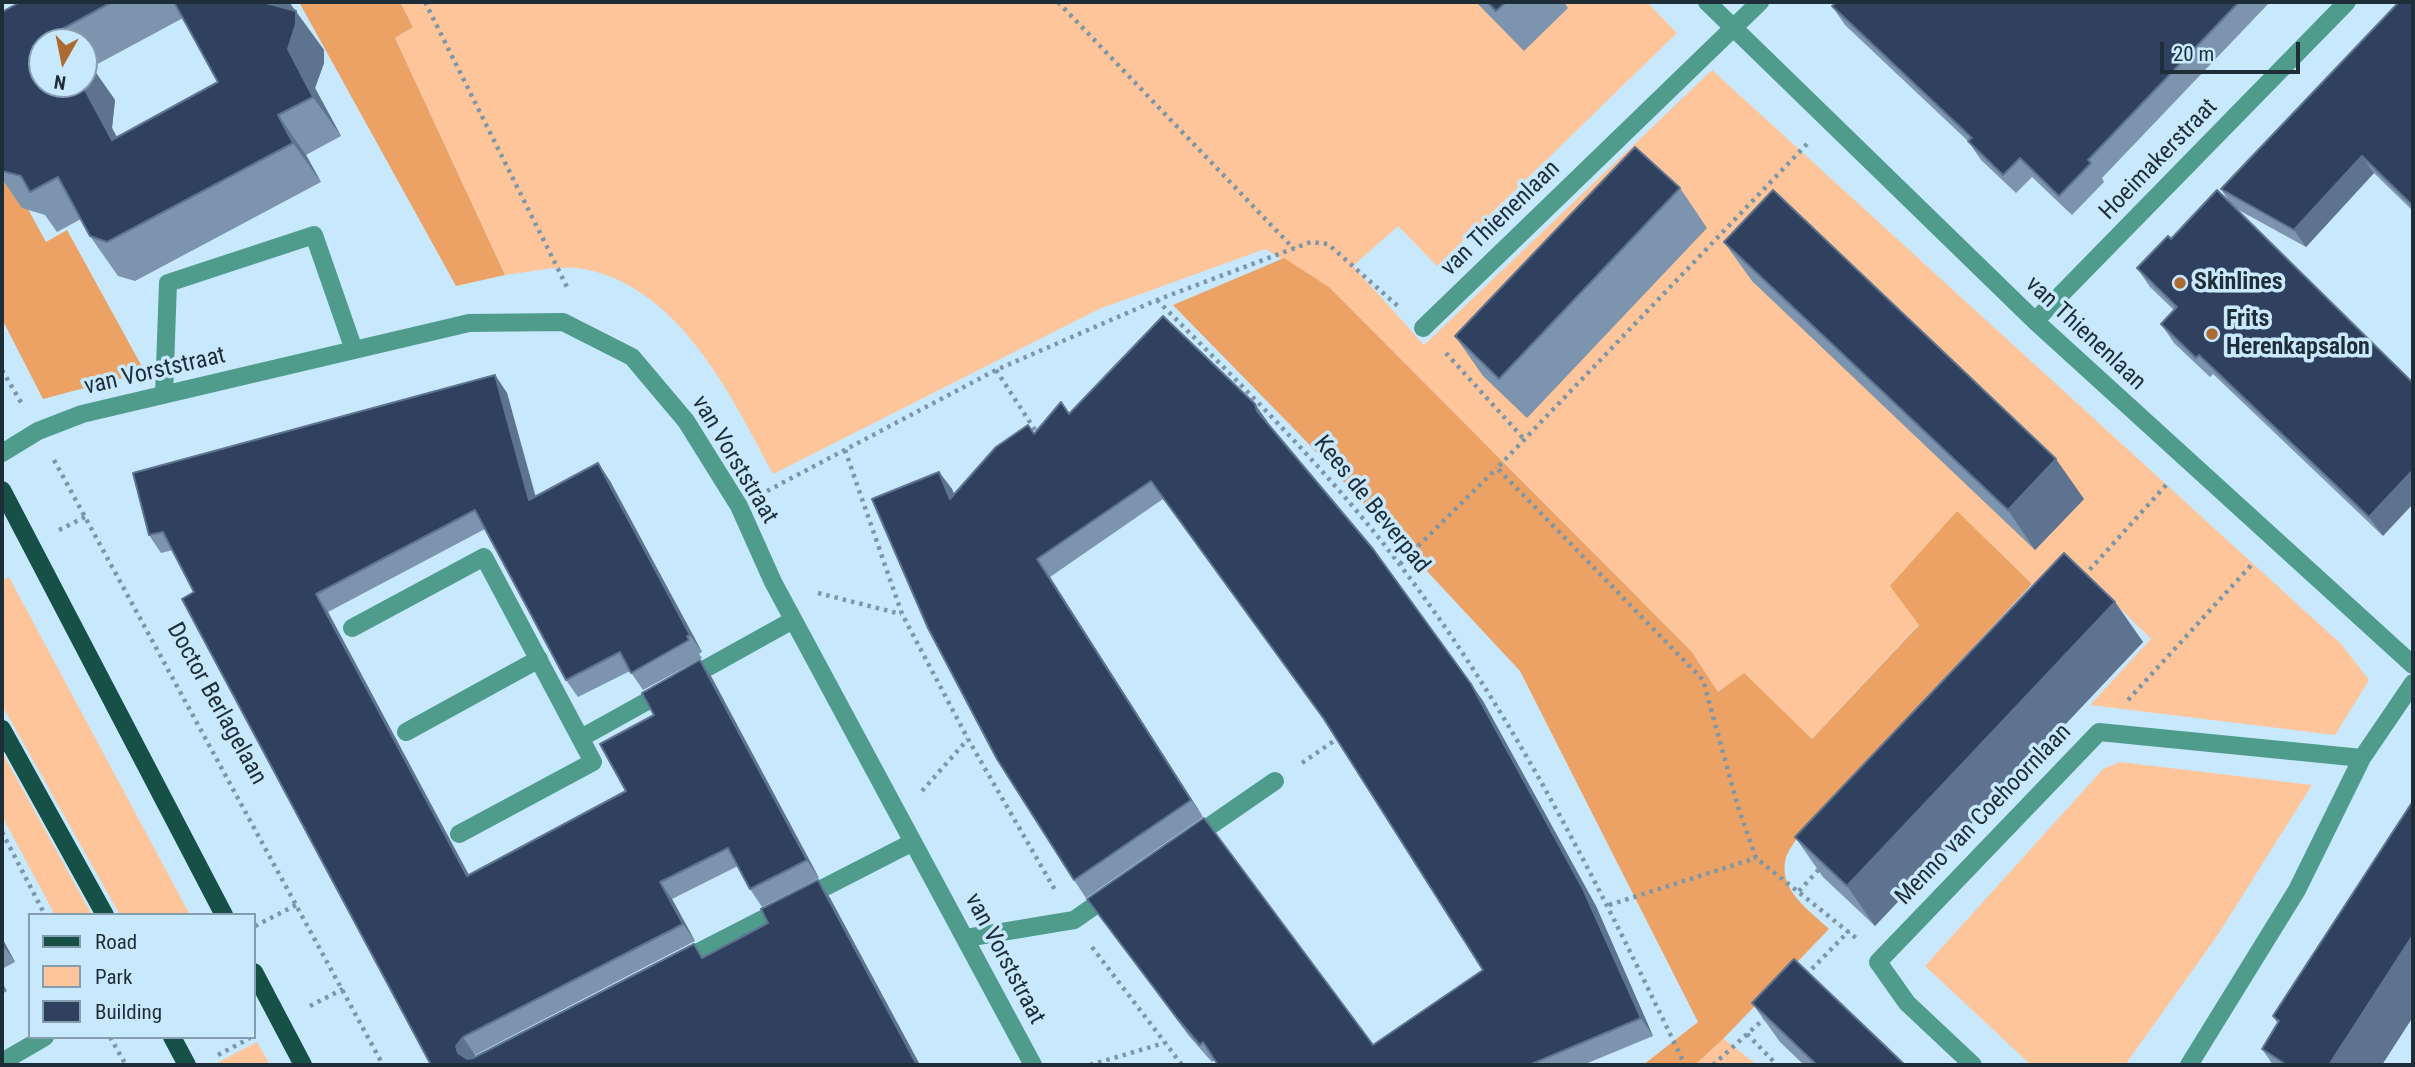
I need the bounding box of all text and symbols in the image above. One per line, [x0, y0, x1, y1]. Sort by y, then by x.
north arrow [28, 28, 98, 98]
scale bar [2163, 28, 2303, 72]
text: 20 m [2173, 42, 2214, 66]
text: N [52, 70, 68, 95]
street label: Hoeimakerstraat [2094, 93, 2224, 227]
street label: van Thienenlaan [1436, 155, 1566, 283]
place label: Skinlines [2194, 269, 2283, 297]
street label: van Thienenlaan [2019, 271, 2151, 397]
marker: Skinlines [2172, 275, 2188, 291]
place label: Frits Herenkapsalon [2226, 306, 2370, 362]
marker: Frits Herenkapsalon [2204, 326, 2220, 342]
street label: van Vorststraat [82, 342, 228, 402]
street label: van Vorststraat [685, 391, 783, 529]
street label: Kees de Beverpad [1307, 430, 1435, 580]
street label: Doctor Berlagelaan [160, 618, 272, 790]
street label: Menno van Coehoornlaan [1890, 718, 2078, 912]
street label: van Vorststraat [957, 889, 1051, 1029]
legend [28, 913, 256, 1039]
text: Road [95, 930, 137, 954]
text: Park [95, 965, 132, 989]
text: Building [95, 1000, 162, 1024]

